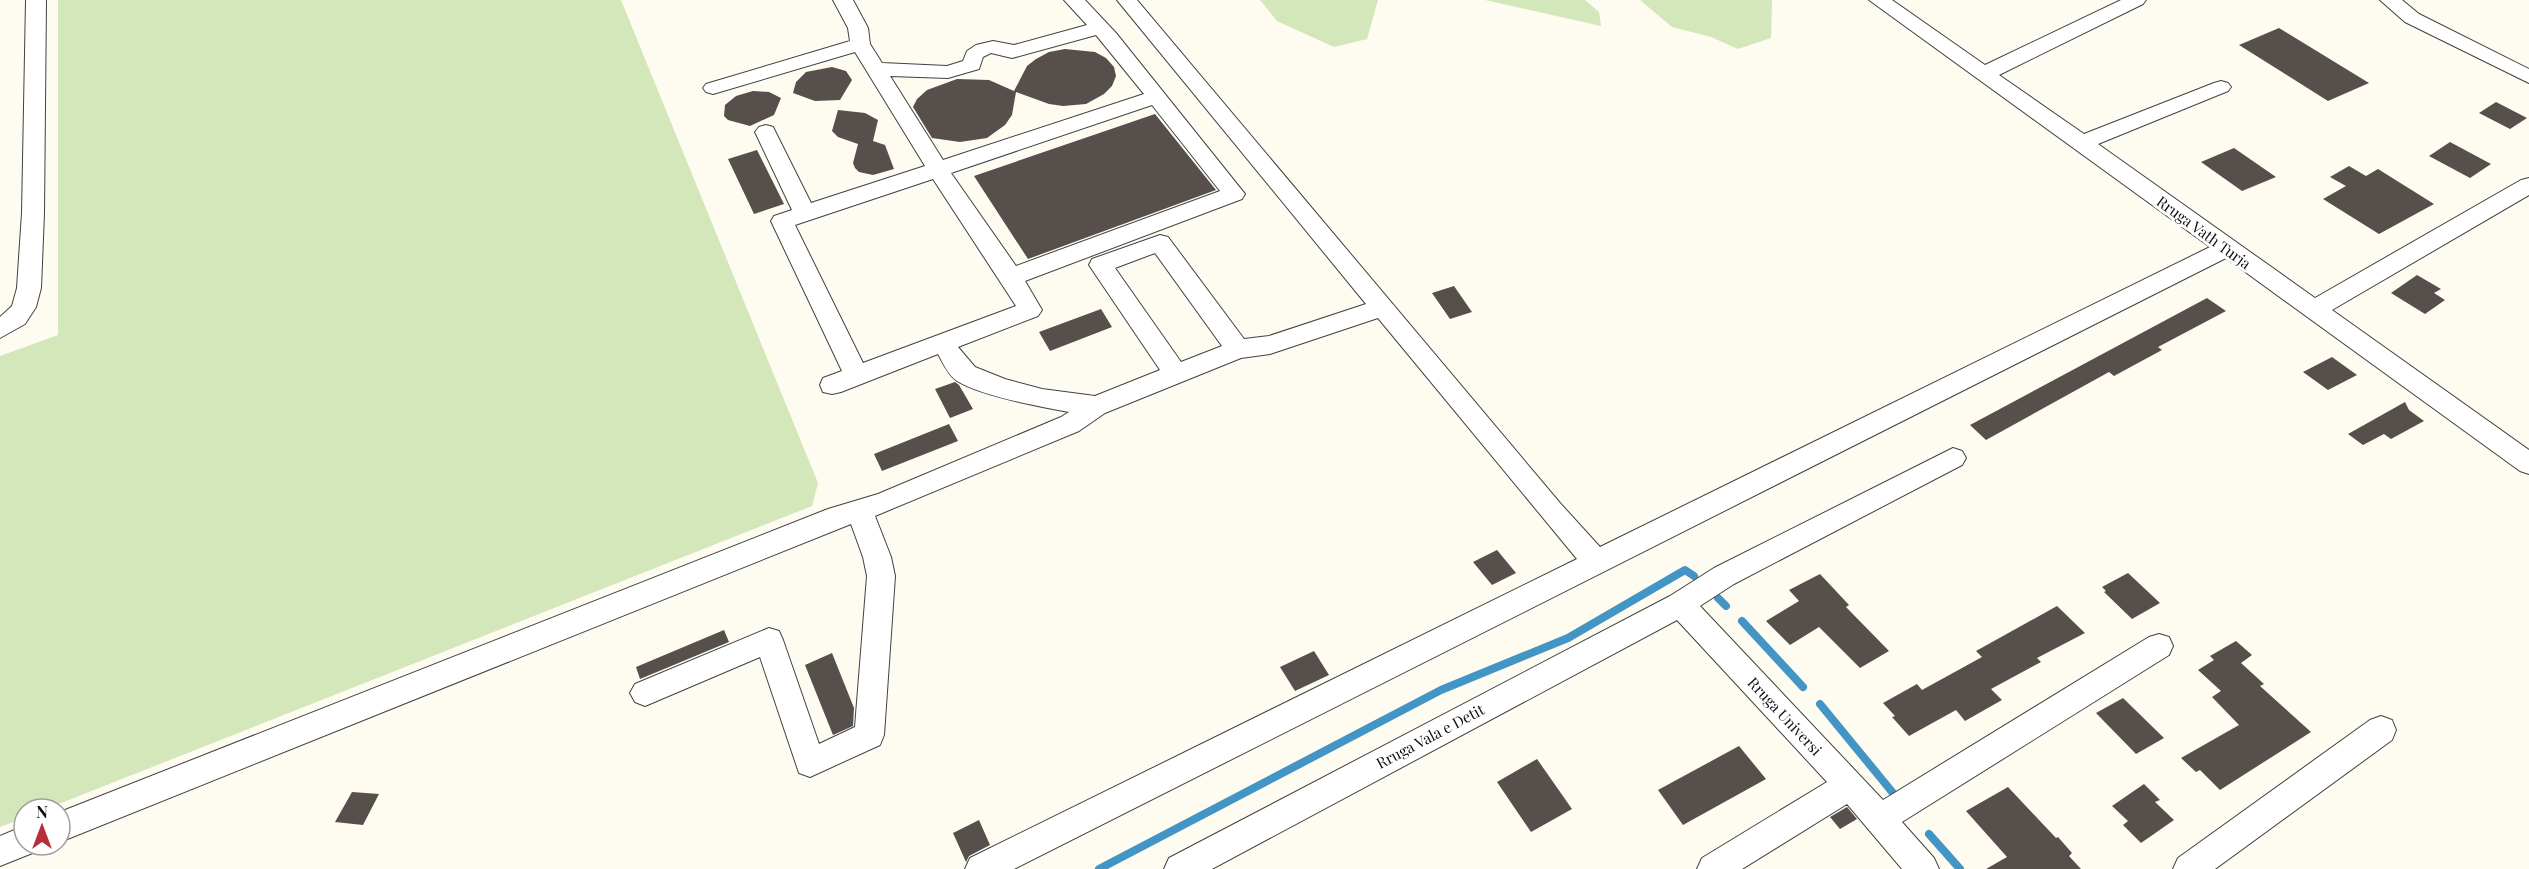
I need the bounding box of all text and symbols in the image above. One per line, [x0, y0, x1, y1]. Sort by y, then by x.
street label: Rruga Vath Turja [2153, 191, 2256, 273]
street label: Rruga Universi [1744, 673, 1827, 760]
street label: Rruga Vala e Detit [1373, 699, 1488, 773]
north arrow [12, 797, 72, 857]
text: N [36, 801, 48, 822]

